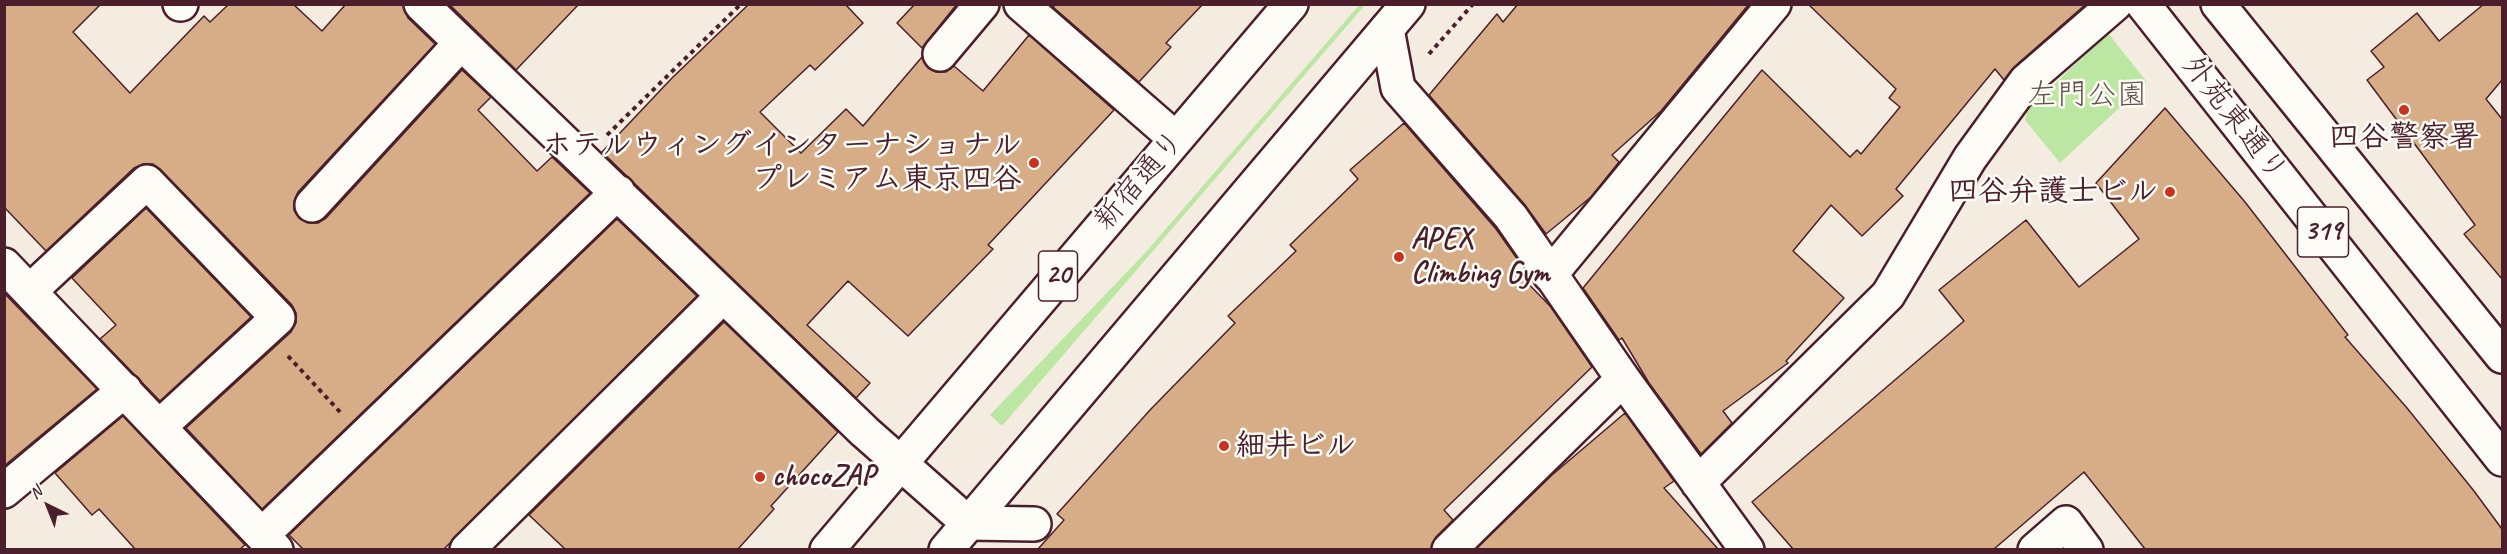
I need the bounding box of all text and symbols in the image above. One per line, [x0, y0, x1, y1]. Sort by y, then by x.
street label: 外苑東通り [2174, 49, 2294, 189]
park label: 左門公園 [2027, 78, 2147, 114]
marker: 四谷警察署 [2397, 103, 2411, 117]
place label: 四谷警察署 [2329, 120, 2479, 156]
street label: 新宿通り [1087, 124, 1193, 238]
place label: ホテルウィングインターナショナル プレミアム東京四谷 [542, 128, 1022, 198]
marker: ホテルウィングインターナショナル プレミアム東京四谷 [1027, 156, 1041, 170]
place label: 四谷弁護士ビル [1948, 174, 2158, 210]
marker: 四谷弁護士ビル [2163, 185, 2177, 199]
road number: 319 [2298, 207, 2348, 257]
place label: APEX Climbing Gym [1411, 222, 1550, 292]
marker: APEX Climbing Gym [1392, 250, 1406, 264]
road number: 20 [1038, 251, 1078, 301]
place label: 細井ビル [1236, 428, 1356, 464]
marker: 細井ビル [1217, 439, 1231, 453]
place label: chocoZAP [772, 459, 875, 495]
marker: chocoZAP [753, 470, 767, 484]
north arrow [18, 476, 78, 536]
text: N [25, 482, 46, 504]

